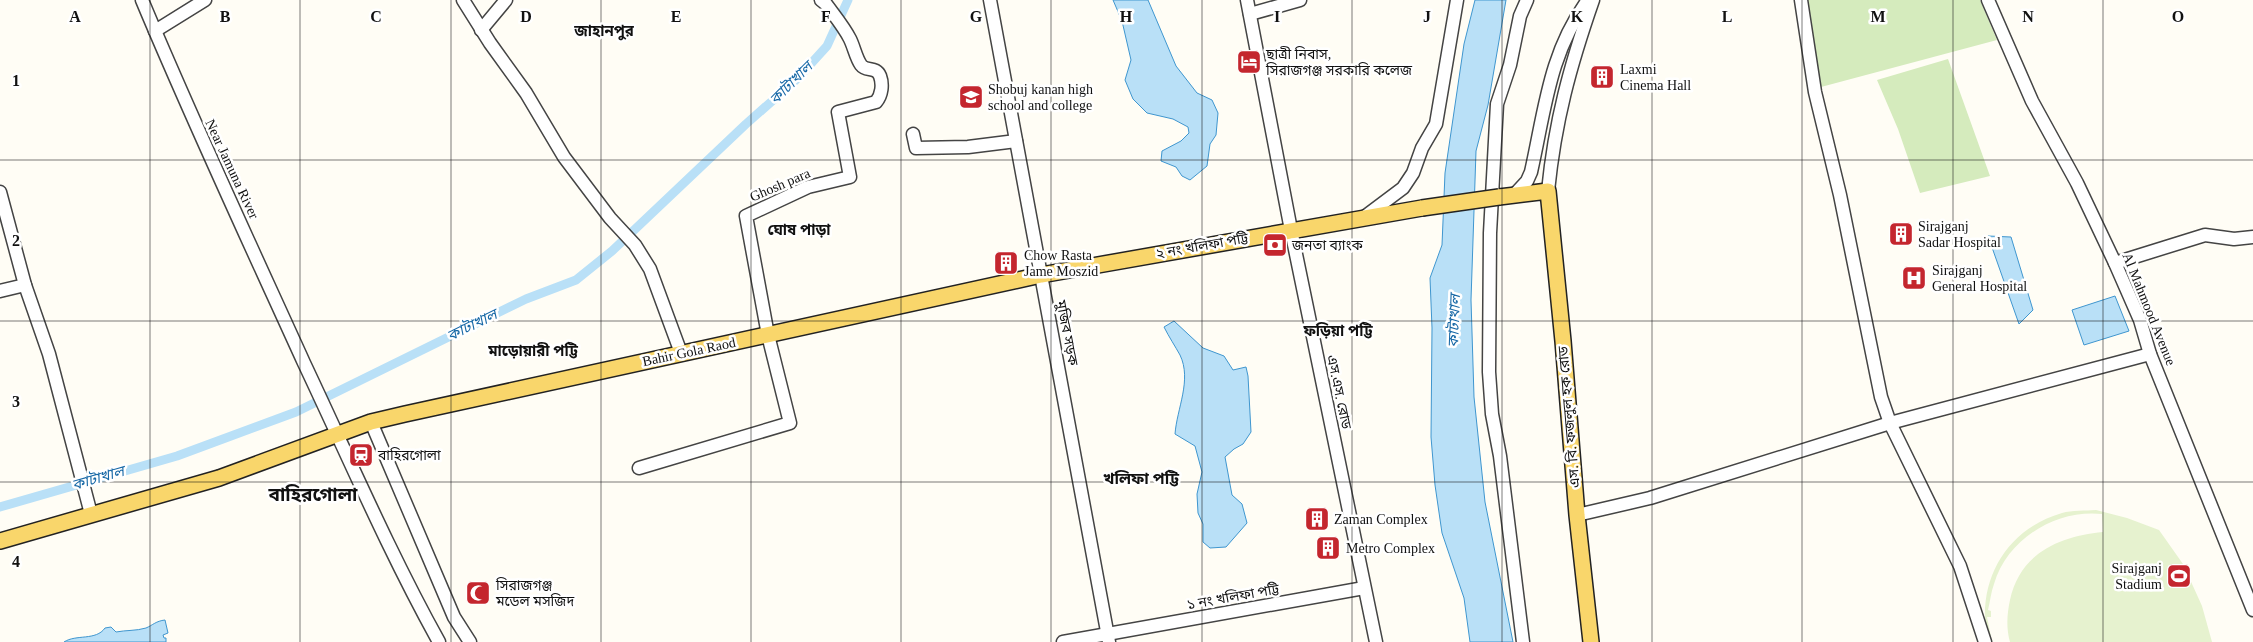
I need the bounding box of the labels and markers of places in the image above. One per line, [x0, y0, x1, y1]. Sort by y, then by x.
place label: ছাত্রী নিবাস, সিরাজগঞ্জ সরকারি কলেজ [1265, 46, 1413, 78]
hotel icon: ছাত্রী নিবাস, সিরাজগঞ্জ সরকারি কলেজ [1236, 49, 1262, 75]
place label: Laxmi Cinema Hall [1620, 62, 1691, 93]
building icon: Laxmi Cinema Hall [1589, 64, 1615, 90]
place label: Shobuj kanan high school and college [988, 82, 1093, 113]
school or university icon: Shobuj kanan high school and college [958, 84, 984, 110]
place label: Sirajganj Sadar Hospital [1918, 219, 2001, 250]
building icon: Sirajganj Sadar Hospital [1888, 221, 1914, 247]
bank icon: জনতা ব্যাংক [1262, 232, 1288, 258]
place label: জনতা ব্যাংক [1291, 238, 1364, 253]
place label: Chow Rasta Jame Moszid [1024, 248, 1098, 279]
building icon: Chow Rasta Jame Moszid [993, 250, 1019, 276]
place label: Sirajganj General Hospital [1932, 263, 2027, 294]
hospital icon: Sirajganj General Hospital [1901, 265, 1927, 291]
station icon: বাহিরগোলা [348, 442, 374, 468]
place label: বাহিরগোলা [377, 447, 441, 463]
building icon: Zaman Complex [1304, 506, 1330, 532]
place label: Zaman Complex [1334, 512, 1428, 527]
building icon: Metro Complex [1315, 535, 1341, 561]
place label: Metro Complex [1346, 541, 1435, 556]
place label: Sirajganj Stadium [2111, 561, 2162, 592]
sports icon: Sirajganj Stadium [2166, 563, 2192, 589]
place label: সিরাজগঞ্জ মডেল মসজিদ [495, 577, 574, 609]
mosque icon: সিরাজগঞ্জ মডেল মসজিদ [465, 580, 491, 606]

